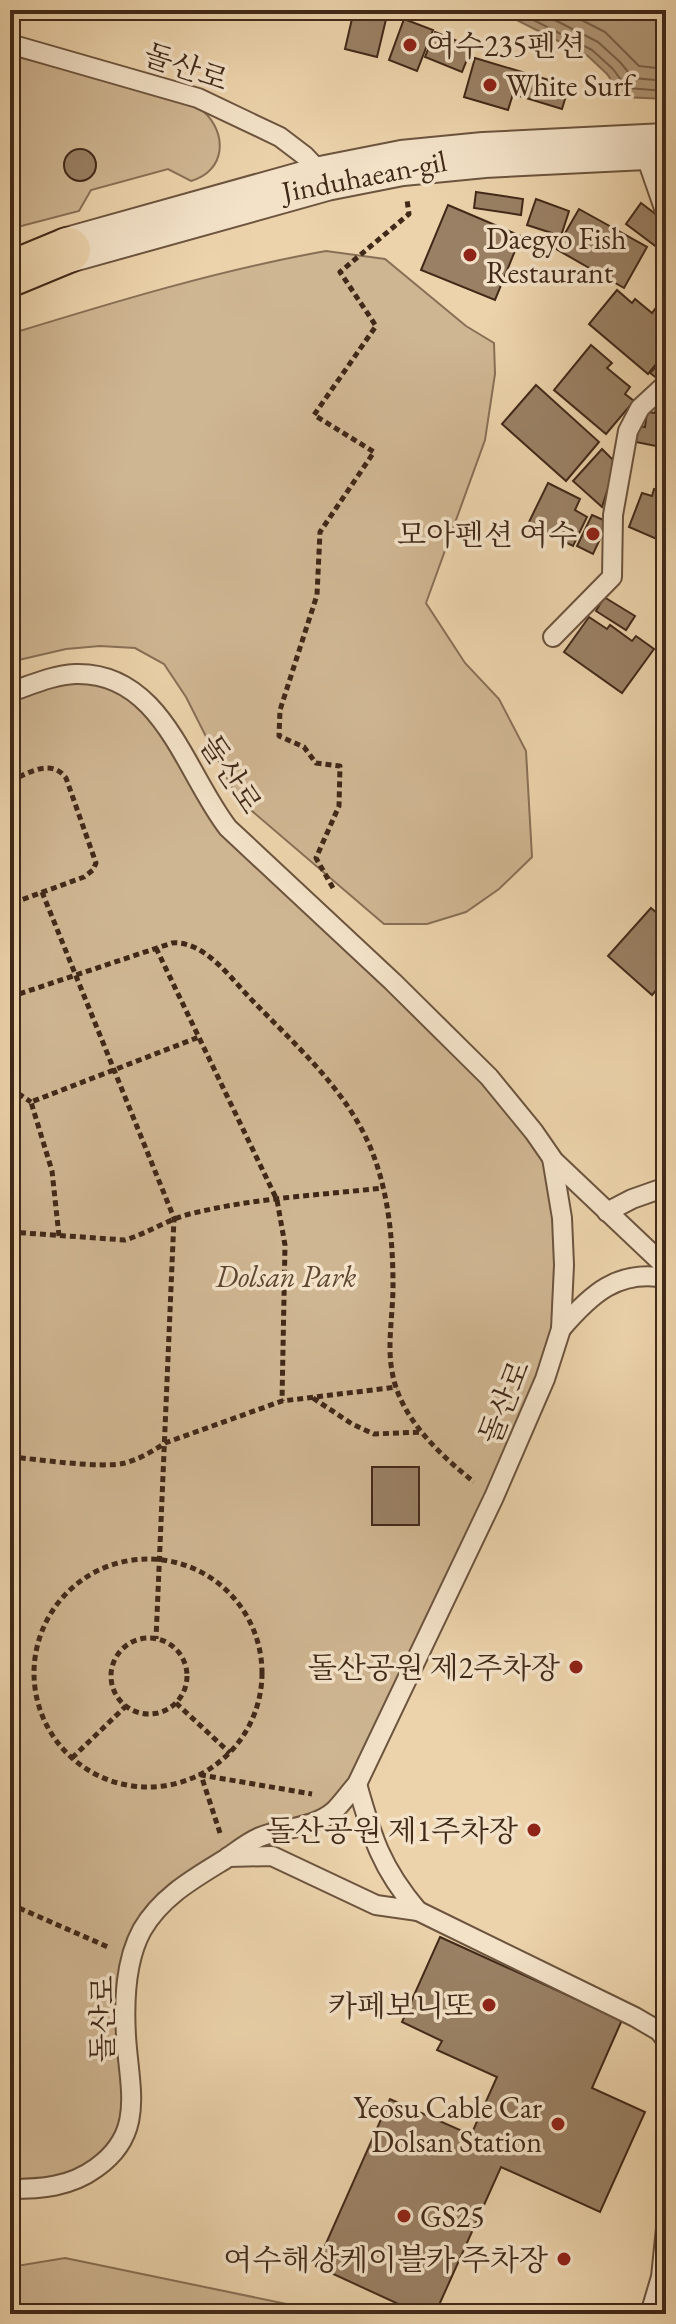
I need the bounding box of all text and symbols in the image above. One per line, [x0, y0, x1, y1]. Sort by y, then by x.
place label: 여수235펜션 [426, 26, 585, 65]
street label: 돌산로 [139, 34, 233, 100]
marker: 여수235펜션 [401, 36, 419, 54]
place label: White Surf [506, 66, 636, 105]
marker: White Surf [481, 76, 499, 94]
street label: Jinduhaean-gil [275, 141, 450, 212]
place label: Daegyo Fish Restaurant [486, 219, 626, 292]
marker: Daegyo Fish Restaurant [461, 246, 479, 264]
place label: 모아펜션 여수 [397, 515, 577, 554]
marker: 모아펜션 여수 [584, 525, 602, 543]
street label: 돌산로 [191, 727, 271, 821]
park label: Dolsan Park [215, 1257, 357, 1296]
street label: 돌산로 [470, 1354, 538, 1450]
place label: 돌산공원 제2주차장 [308, 1648, 560, 1687]
marker: 돌산공원 제2주차장 [567, 1658, 585, 1676]
place label: 돌산공원 제1주차장 [266, 1811, 518, 1850]
marker: 돌산공원 제1주차장 [525, 1821, 543, 1839]
street label: 돌산로 [83, 1976, 122, 2062]
place label: 카페보니또 [328, 1986, 473, 2025]
marker: 카페보니또 [480, 1996, 498, 2014]
place label: Yeosu Cable Car Dolsan Station [353, 2088, 542, 2161]
marker: Yeosu Cable Car Dolsan Station [549, 2115, 567, 2133]
place label: GS25 [420, 2197, 485, 2236]
marker: GS25 [395, 2207, 413, 2225]
place label: 여수해상케이블카 주차장 [223, 2240, 548, 2279]
marker: 여수해상케이블카 주차장 [555, 2250, 573, 2268]

